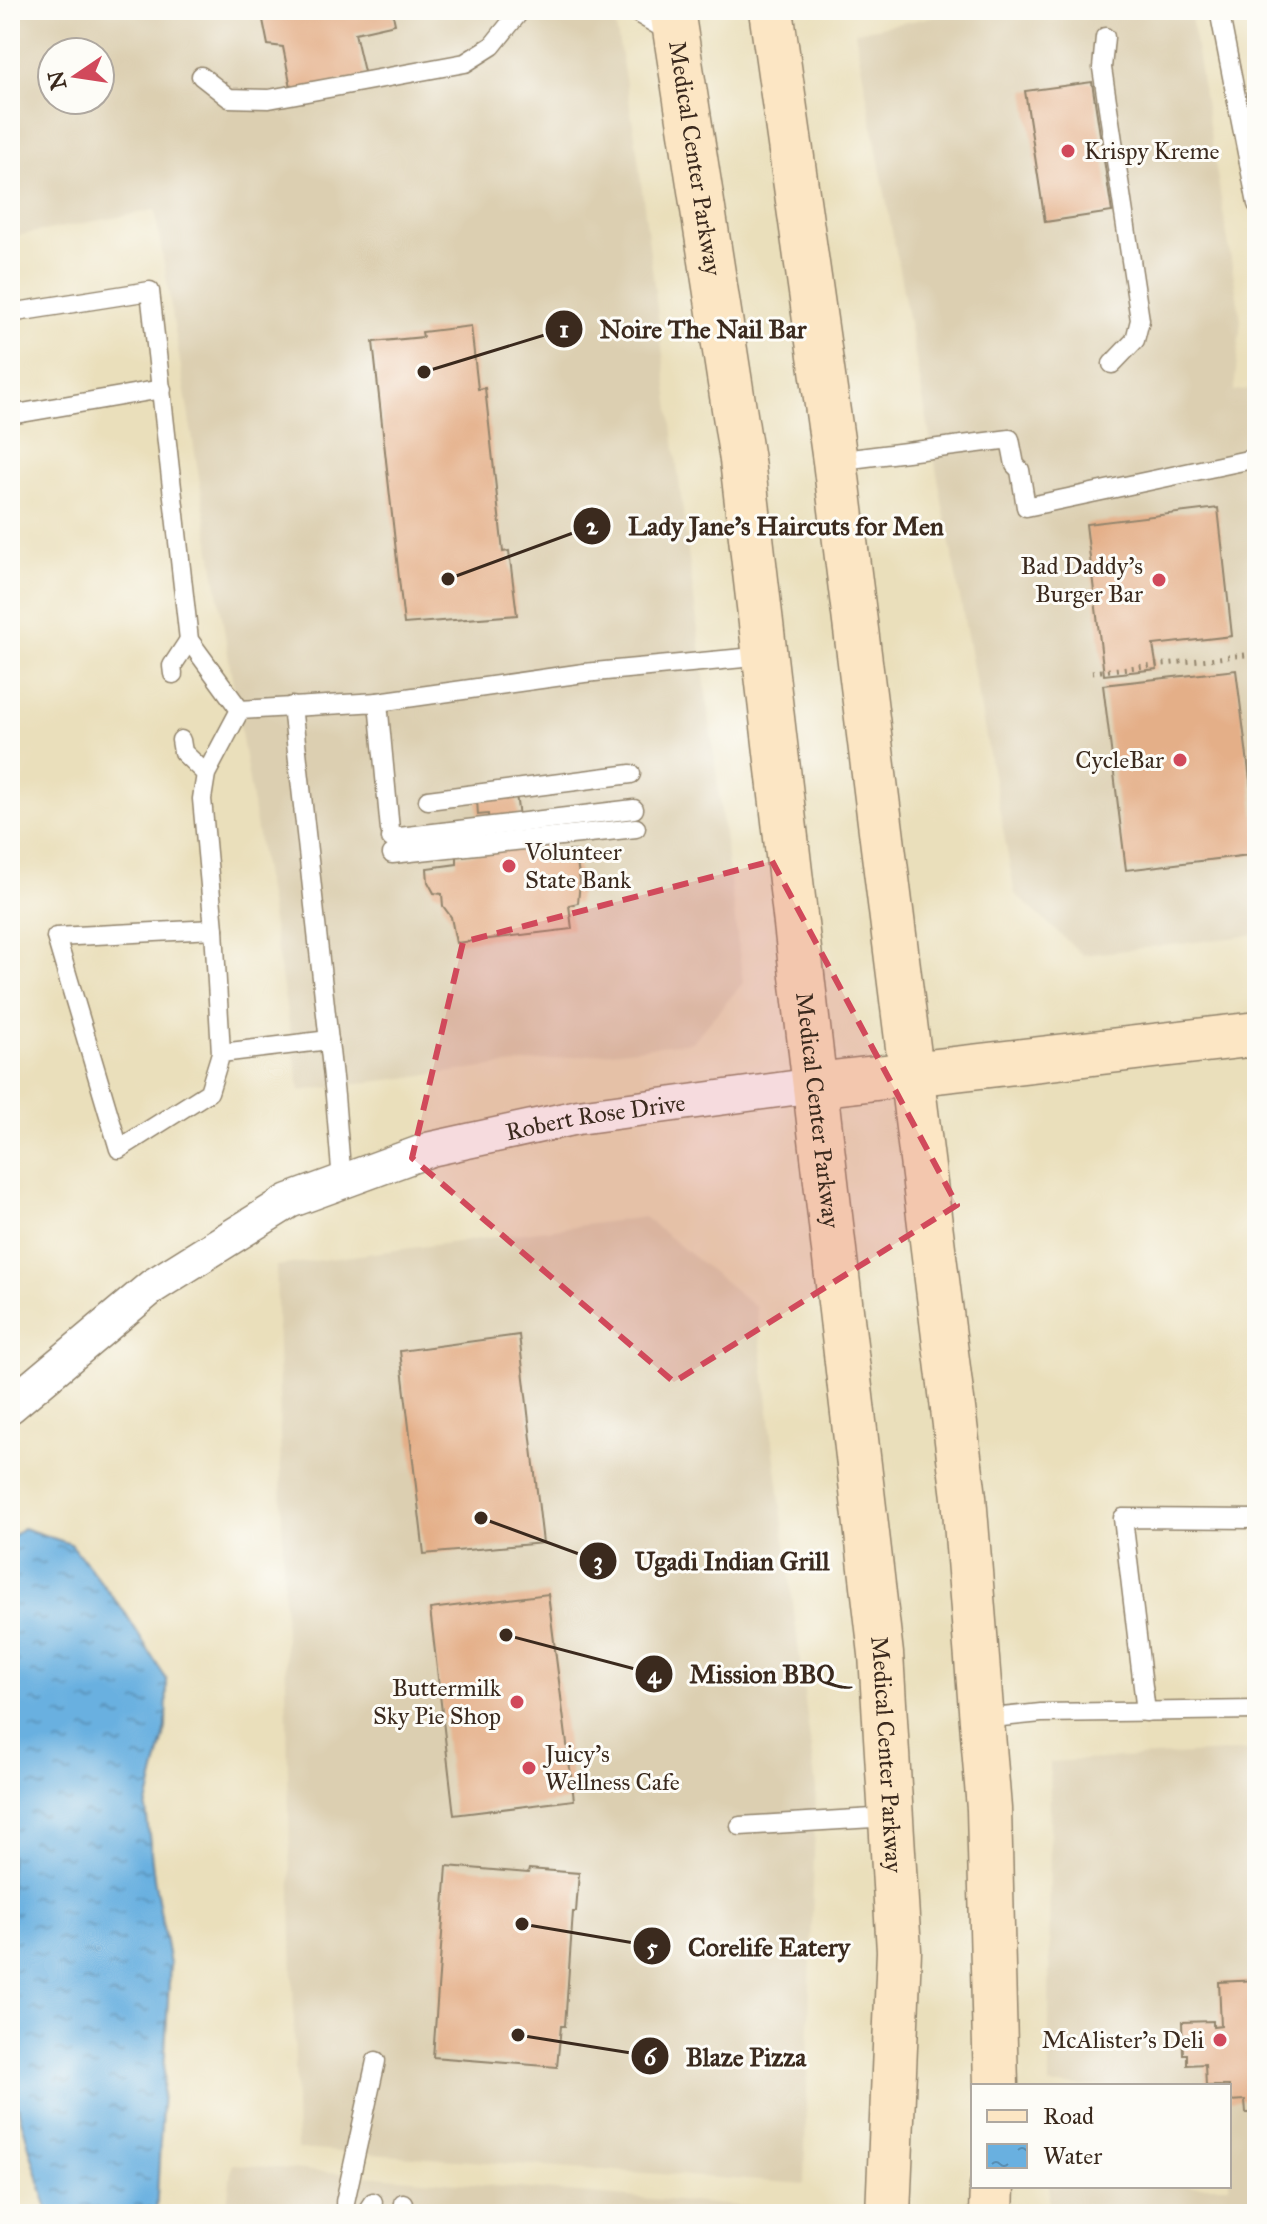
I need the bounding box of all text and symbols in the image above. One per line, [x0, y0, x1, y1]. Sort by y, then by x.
north arrow [36, 36, 116, 116]
street label: Medical Center Parkway [662, 39, 728, 278]
text: N [42, 68, 72, 93]
place label: Krispy Kreme [1084, 136, 1220, 166]
marker: Krispy Kreme [1059, 142, 1077, 160]
callout: Noire The Nail Bar [544, 304, 823, 354]
text: Noire The Nail Bar [600, 313, 808, 345]
text: 1 [559, 314, 569, 344]
callout: Lady Jane's Haircuts for Men [572, 501, 960, 551]
text: Lady Jane's Haircuts for Men [628, 510, 944, 543]
text: 2 [586, 511, 599, 541]
place label: Bad Daddy's Burger Bar [1021, 551, 1143, 609]
marker: Bad Daddy's Burger Bar [1150, 571, 1168, 589]
place label: CycleBar [1075, 745, 1164, 775]
marker: CycleBar [1171, 751, 1189, 769]
place label: Volunteer State Bank [524, 837, 632, 895]
marker: Volunteer State Bank [500, 857, 518, 875]
street label: Medical Center Parkway [789, 991, 846, 1230]
street label: Robert Rose Drive [503, 1088, 687, 1147]
callout: Ugadi Indian Grill [578, 1536, 845, 1586]
text: Ugadi Indian Grill [635, 1545, 830, 1578]
text: 3 [593, 1546, 603, 1576]
street label: Medical Center Parkway [864, 1634, 909, 1874]
callout: Mission BBQ [634, 1649, 851, 1699]
text: Mission BBQ [689, 1658, 853, 1690]
text: 4 [647, 1660, 662, 1690]
place label: Buttermilk Sky Pie Shop [373, 1673, 502, 1731]
marker: Buttermilk Sky Pie Shop [508, 1693, 526, 1711]
place label: Juicy's Wellness Cafe [542, 1739, 680, 1797]
marker: Juicy's Wellness Cafe [520, 1759, 538, 1777]
callout: Corelife Eatery [632, 1921, 866, 1971]
text: Corelife Eatery [688, 1931, 852, 1963]
text: 5 [646, 1932, 658, 1962]
place label: McAlister's Deli [1042, 2025, 1204, 2055]
callout: Blaze Pizza [630, 2031, 822, 2081]
marker: McAlister's Deli [1211, 2031, 1229, 2049]
text: Blaze Pizza [686, 2041, 807, 2073]
text: 6 [644, 2042, 658, 2072]
legend [971, 2084, 1231, 2188]
text: Road [1043, 2101, 1094, 2131]
text: Water [1043, 2141, 1102, 2171]

